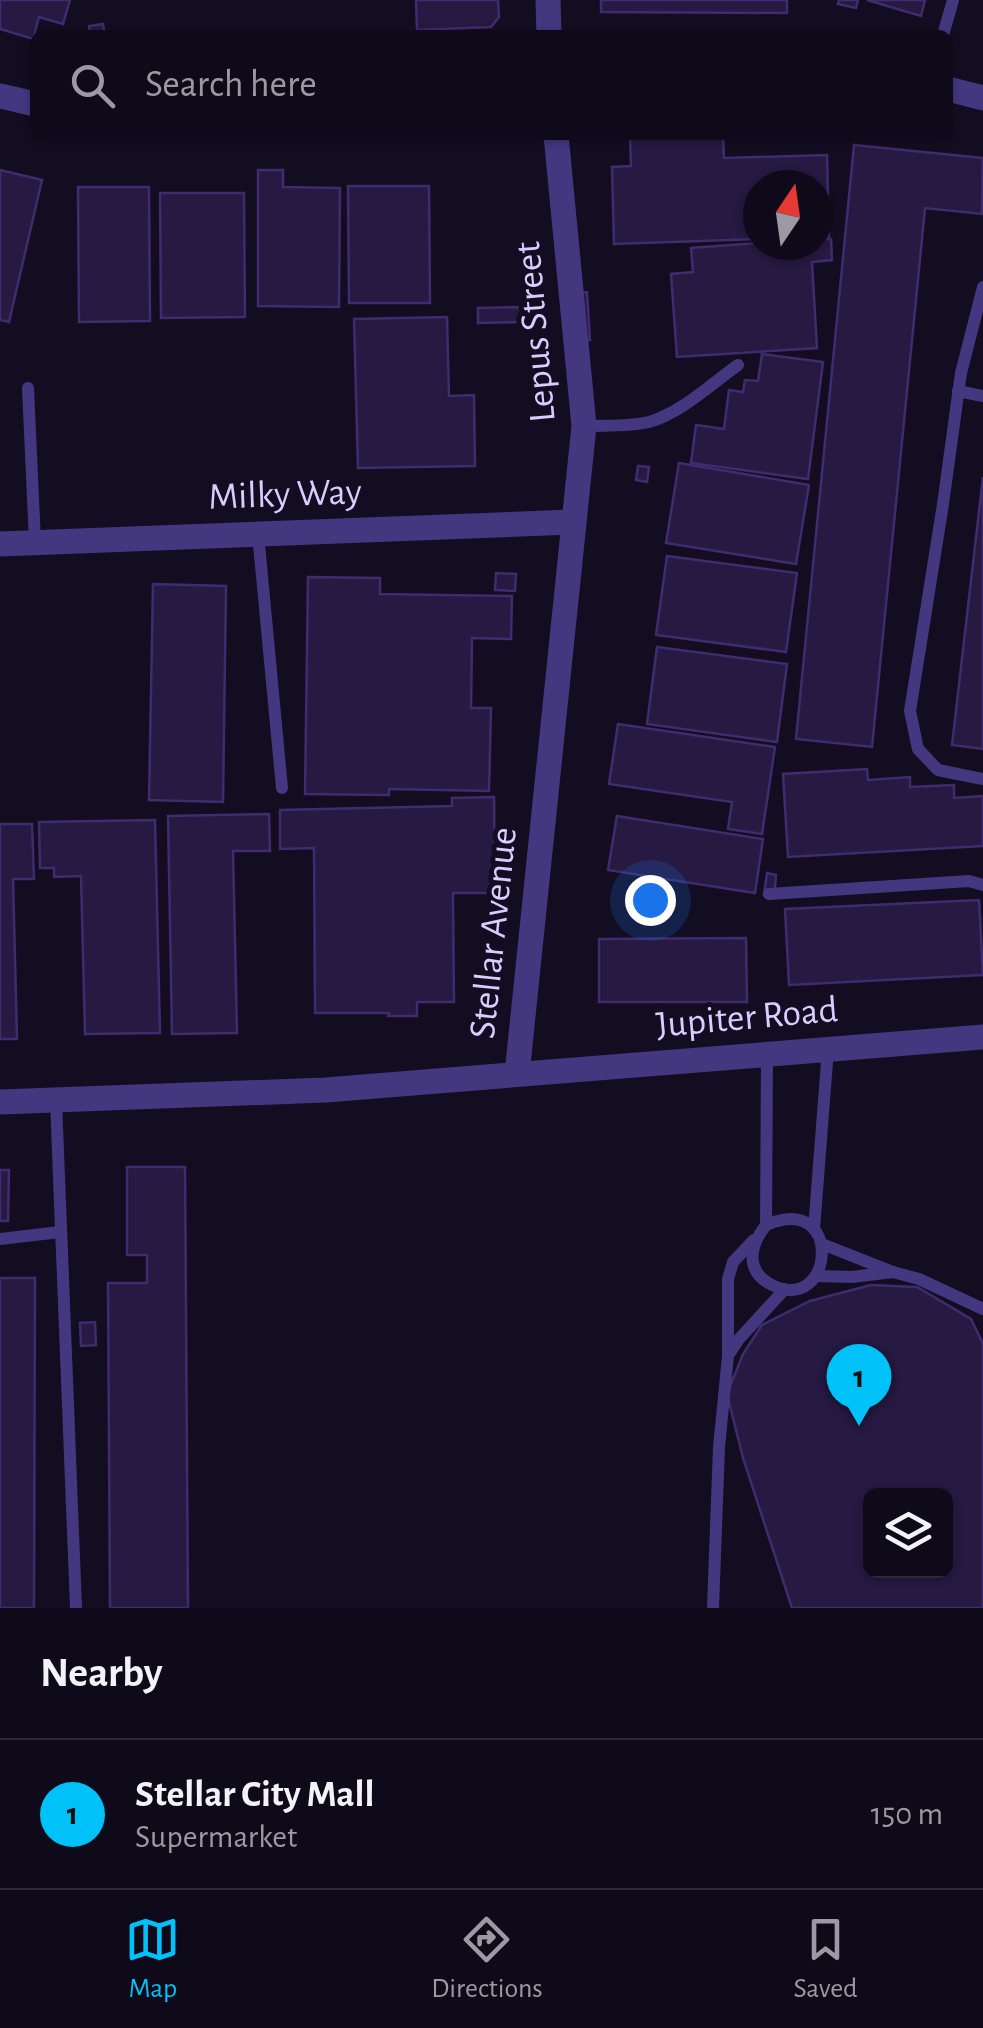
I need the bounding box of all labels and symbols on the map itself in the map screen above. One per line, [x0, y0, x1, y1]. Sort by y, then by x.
north arrow [743, 170, 833, 260]
street label: Lepus Street [509, 240, 563, 424]
street label: Milky Way [208, 473, 362, 517]
street label: Stellar Avenue [464, 825, 524, 1041]
your location [625, 875, 676, 926]
street label: Jupiter Road [654, 991, 840, 1045]
pin: 1 [826, 1344, 892, 1426]

